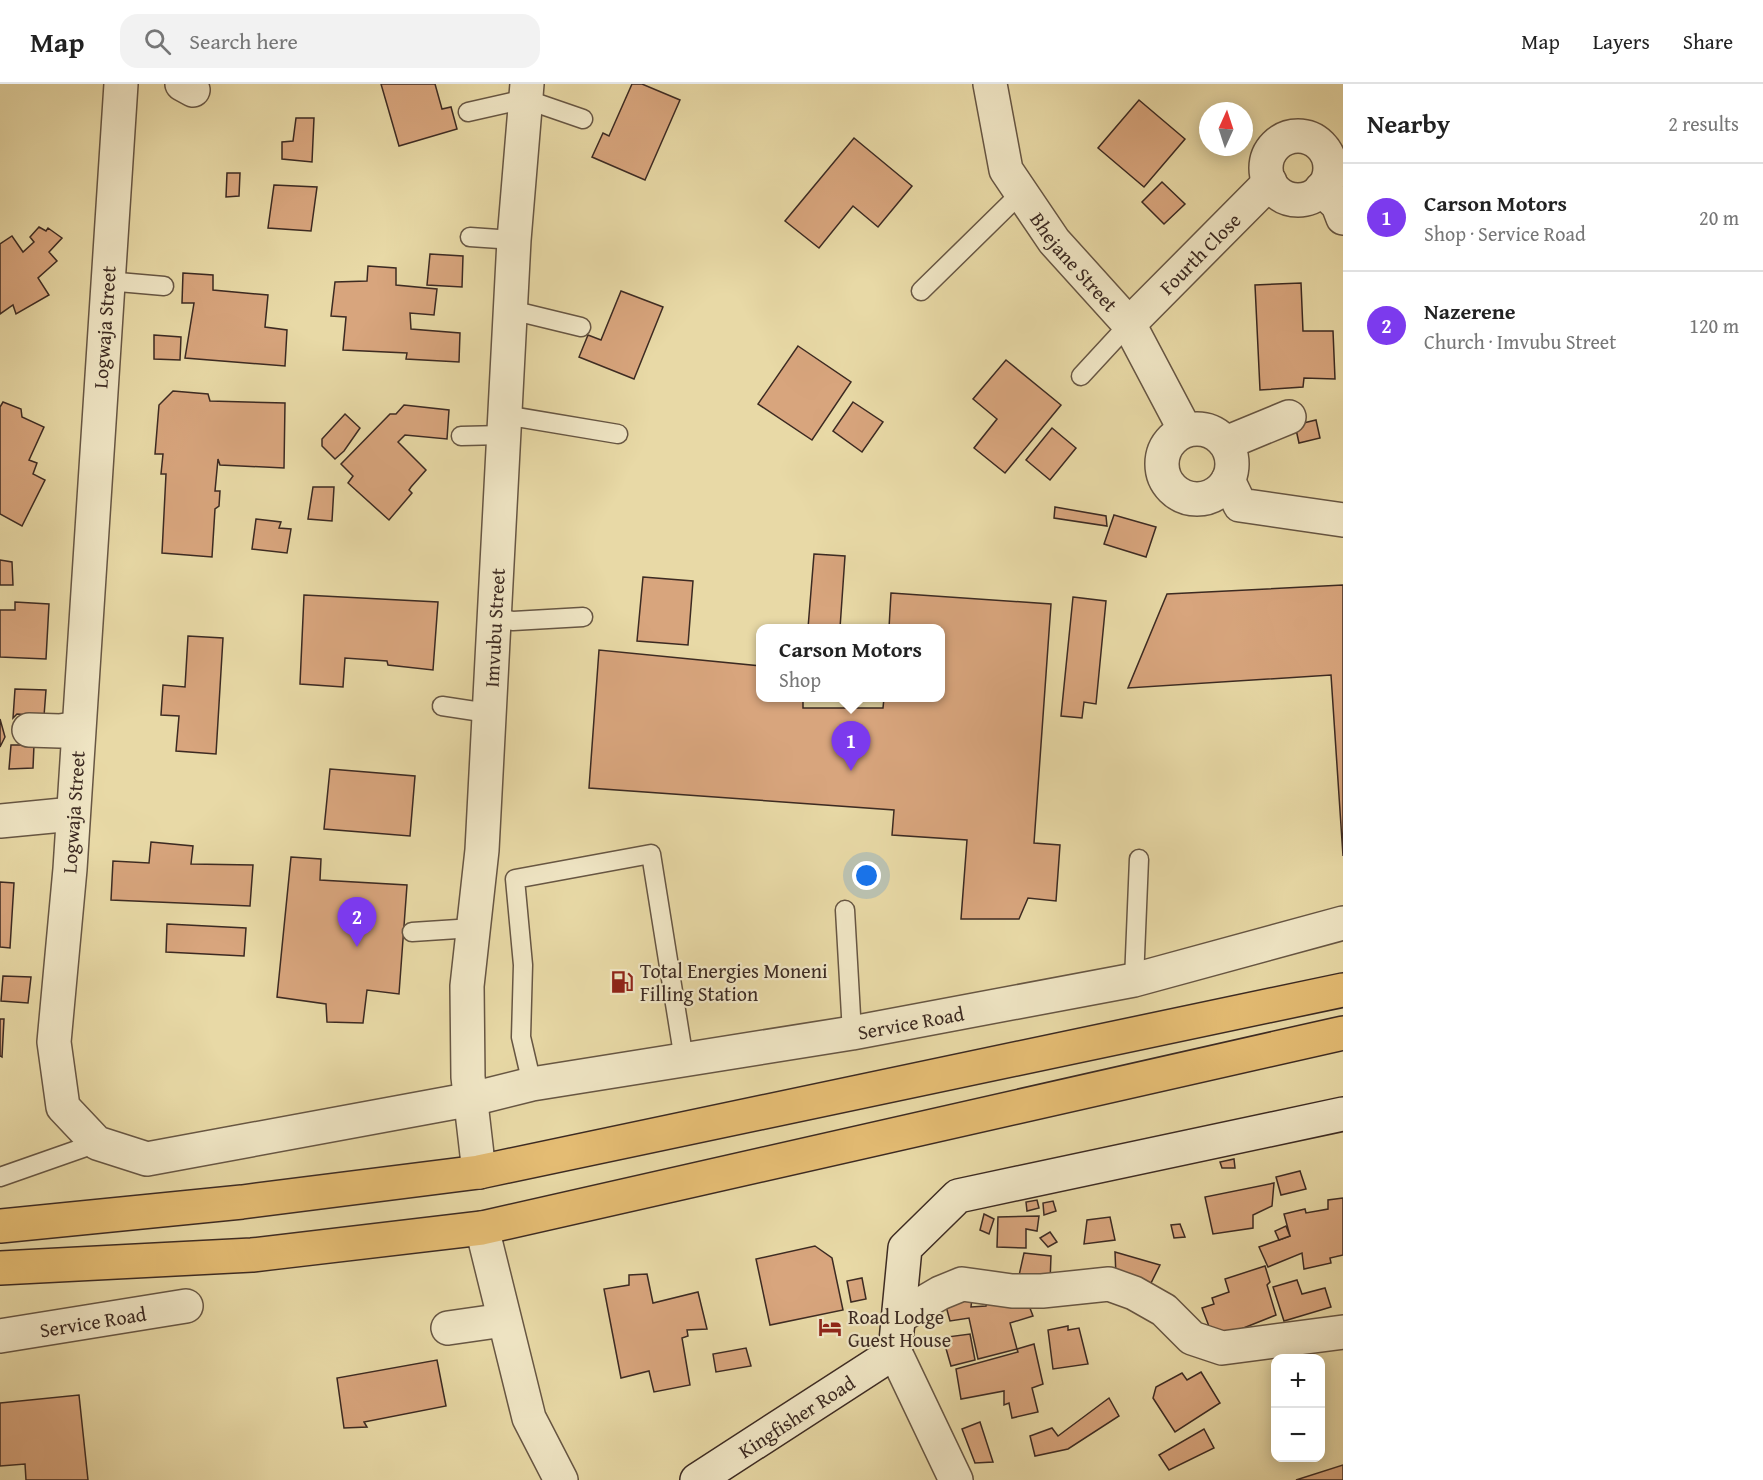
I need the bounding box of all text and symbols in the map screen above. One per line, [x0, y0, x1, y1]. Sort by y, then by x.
search box [120, 14, 540, 68]
text: Map [30, 21, 84, 62]
icon: search [141, 25, 174, 58]
text: Search here [189, 25, 298, 57]
text: Map [1521, 26, 1560, 57]
text: Layers [1593, 26, 1650, 57]
text: Share [1683, 26, 1733, 57]
north arrow [1199, 102, 1253, 156]
text: Nearby [1367, 104, 1450, 143]
text: 2 results [1668, 109, 1739, 138]
text: Carson Motors [1424, 187, 1567, 219]
text: 1 [1381, 203, 1392, 232]
text: 20 m [1699, 203, 1739, 232]
street label: Bhejane Street [1024, 206, 1125, 318]
street label: Fourth Close [1152, 206, 1247, 301]
text: Shop · Service Road [1424, 219, 1586, 248]
street label: Logwaja Street [85, 265, 123, 389]
text: Nazerene [1424, 295, 1516, 327]
text: 2 [1381, 311, 1392, 340]
text: 120 m [1689, 311, 1739, 340]
text: Church · Imvubu Street [1424, 327, 1616, 356]
street label: Imvubu Street [476, 567, 511, 688]
popup [756, 624, 945, 702]
text: Carson Motors [779, 633, 922, 665]
text: Shop [779, 665, 821, 694]
pin: 1 [832, 722, 870, 771]
street label: Logwaja Street [54, 750, 92, 874]
your location [852, 861, 881, 890]
pin: 2 [338, 898, 376, 947]
place label: Total Energies Moneni Filling Station [640, 956, 828, 1008]
fuel station icon: Total Energies Moneni Filling Station [609, 969, 635, 995]
street label: Service Road [855, 998, 966, 1046]
street label: Service Road [37, 1298, 149, 1344]
place label: Road Lodge Guest House [848, 1302, 951, 1354]
hotel icon: Road Lodge Guest House [817, 1314, 843, 1340]
map controls [1271, 1354, 1325, 1462]
button: + [1271, 1354, 1325, 1408]
street label: Kingfisher Road [732, 1367, 860, 1464]
button: − [1271, 1408, 1325, 1462]

